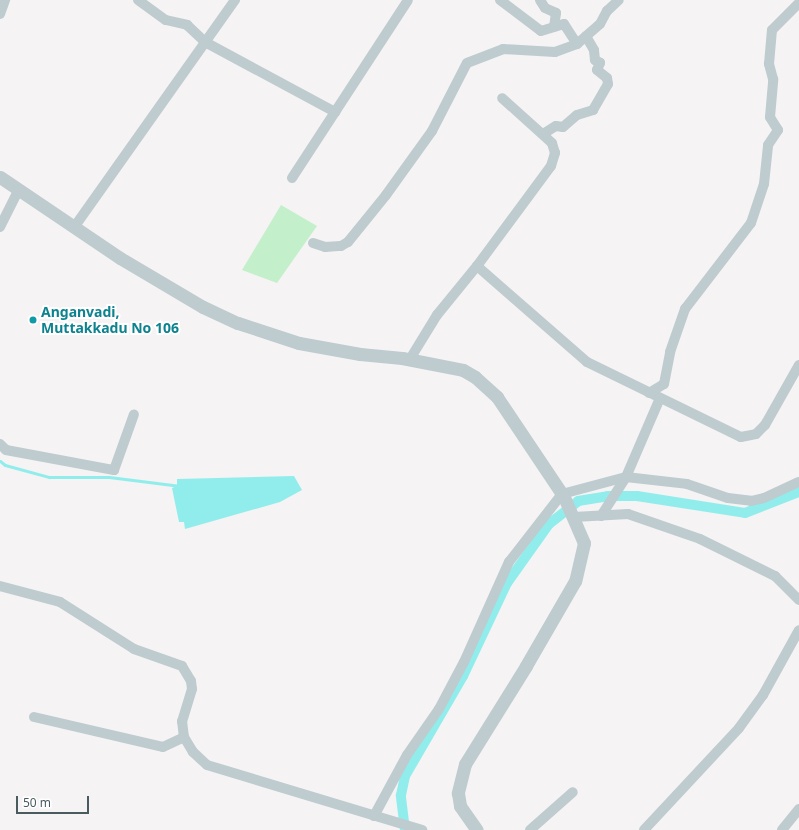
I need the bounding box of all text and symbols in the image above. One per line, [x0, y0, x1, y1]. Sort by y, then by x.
place label: Anganvadi, Muttakkadu No 106 [41, 304, 179, 336]
marker: Anganvadi, Muttakkadu No 106 [28, 315, 38, 325]
scale bar [18, 788, 91, 814]
text: 50 m [23, 794, 51, 811]

